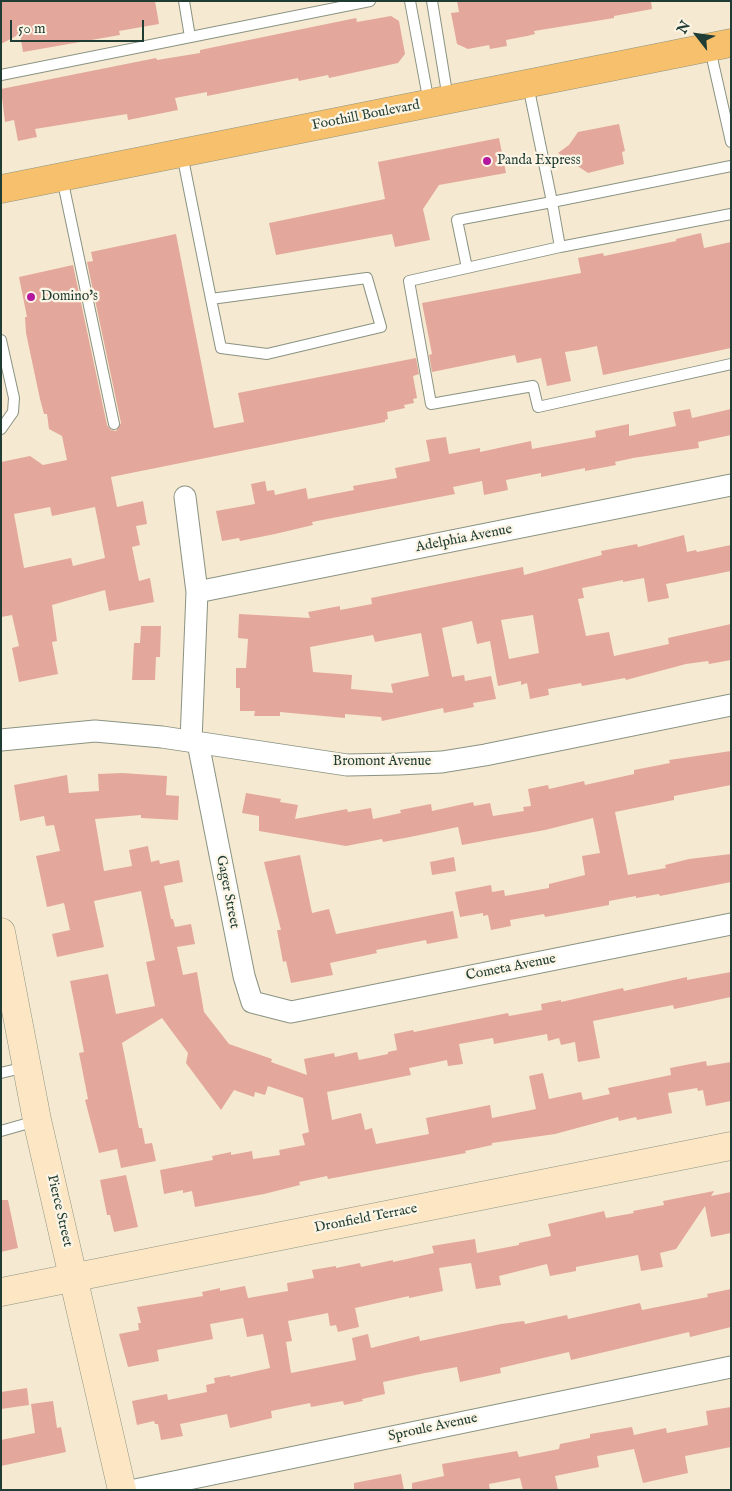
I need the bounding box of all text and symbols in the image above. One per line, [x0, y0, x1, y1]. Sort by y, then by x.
scale bar [12, 10, 146, 42]
north arrow [672, 10, 722, 60]
text: N [673, 18, 695, 37]
text: 50 m [18, 19, 46, 38]
street label: Foothill Boulevard [311, 97, 421, 135]
place label: Panda Express [497, 153, 581, 169]
marker: Panda Express [481, 155, 493, 167]
place label: Domino's [41, 289, 98, 305]
marker: Domino's [25, 291, 37, 303]
street label: Adelphia Avenue [414, 521, 514, 557]
street label: Bromont Avenue [333, 754, 431, 770]
street label: Gager Street [212, 854, 242, 930]
street label: Cometa Avenue [465, 951, 557, 985]
street label: Pierce Street [43, 1173, 75, 1249]
street label: Dronfield Terrace [313, 1201, 419, 1237]
street label: Sproule Avenue [387, 1410, 479, 1446]

